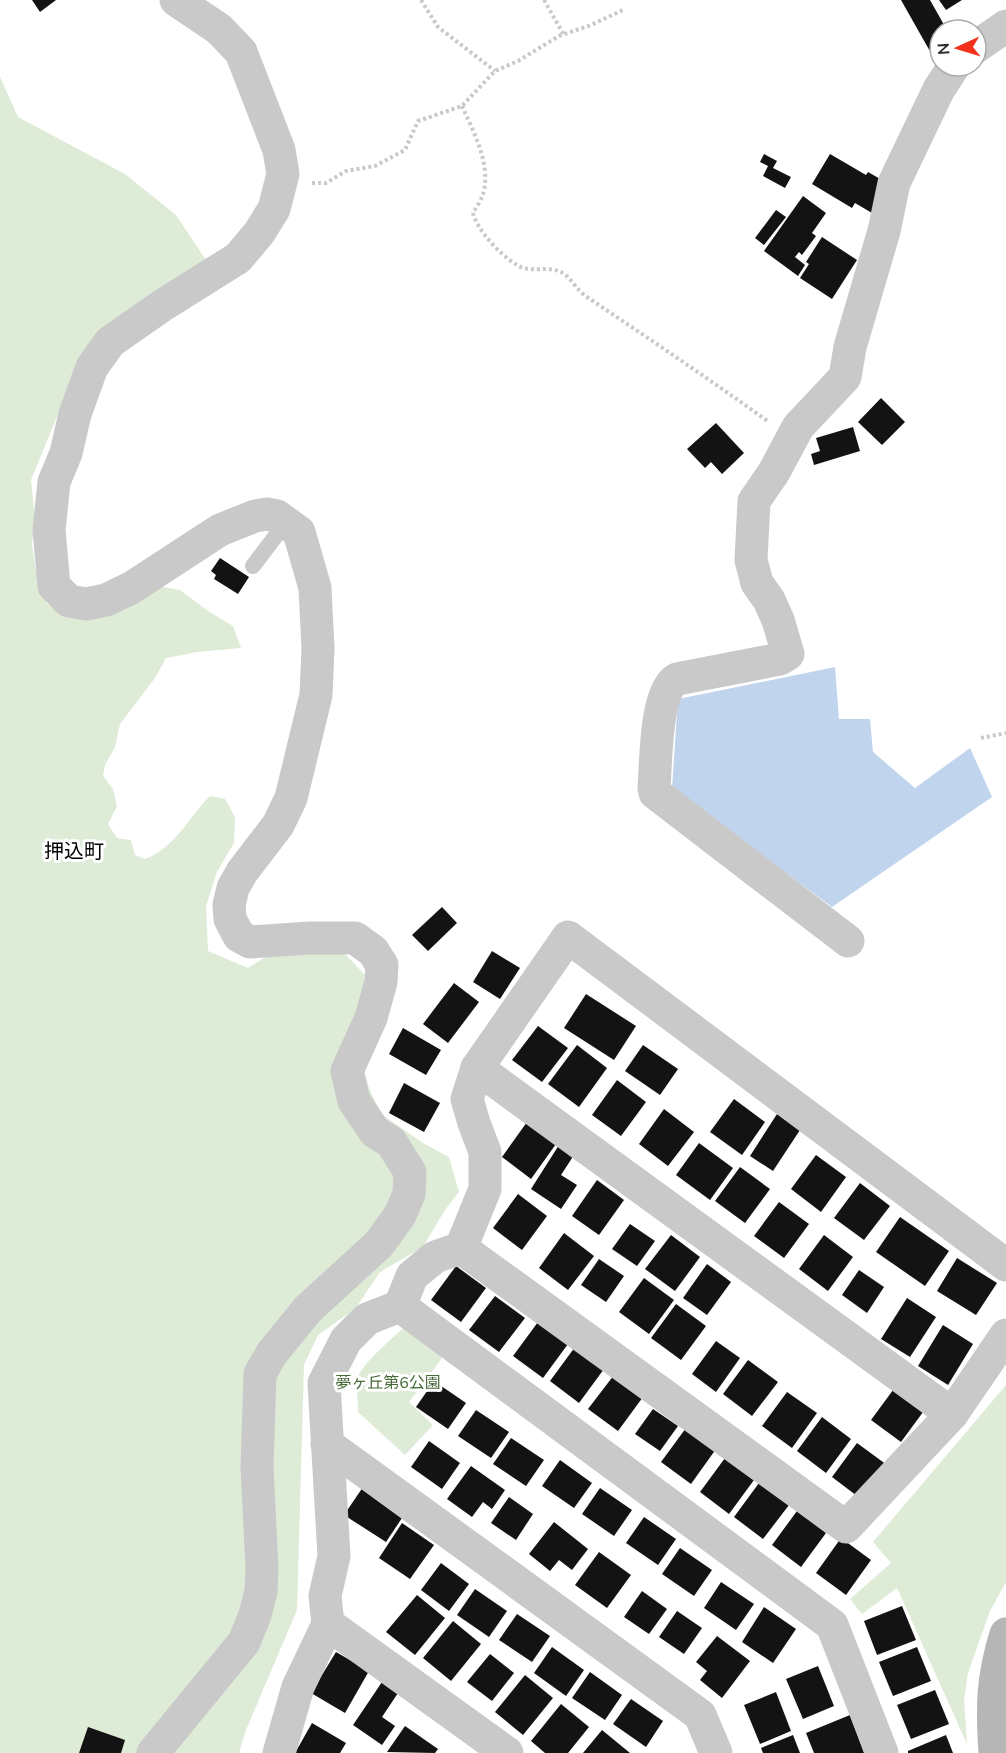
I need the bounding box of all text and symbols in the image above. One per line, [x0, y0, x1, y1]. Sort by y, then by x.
north arrow [928, 18, 988, 78]
text: N [933, 42, 955, 56]
district label: 押込町 [44, 838, 104, 865]
park label: 夢ヶ丘第6公園 [335, 1372, 441, 1394]

